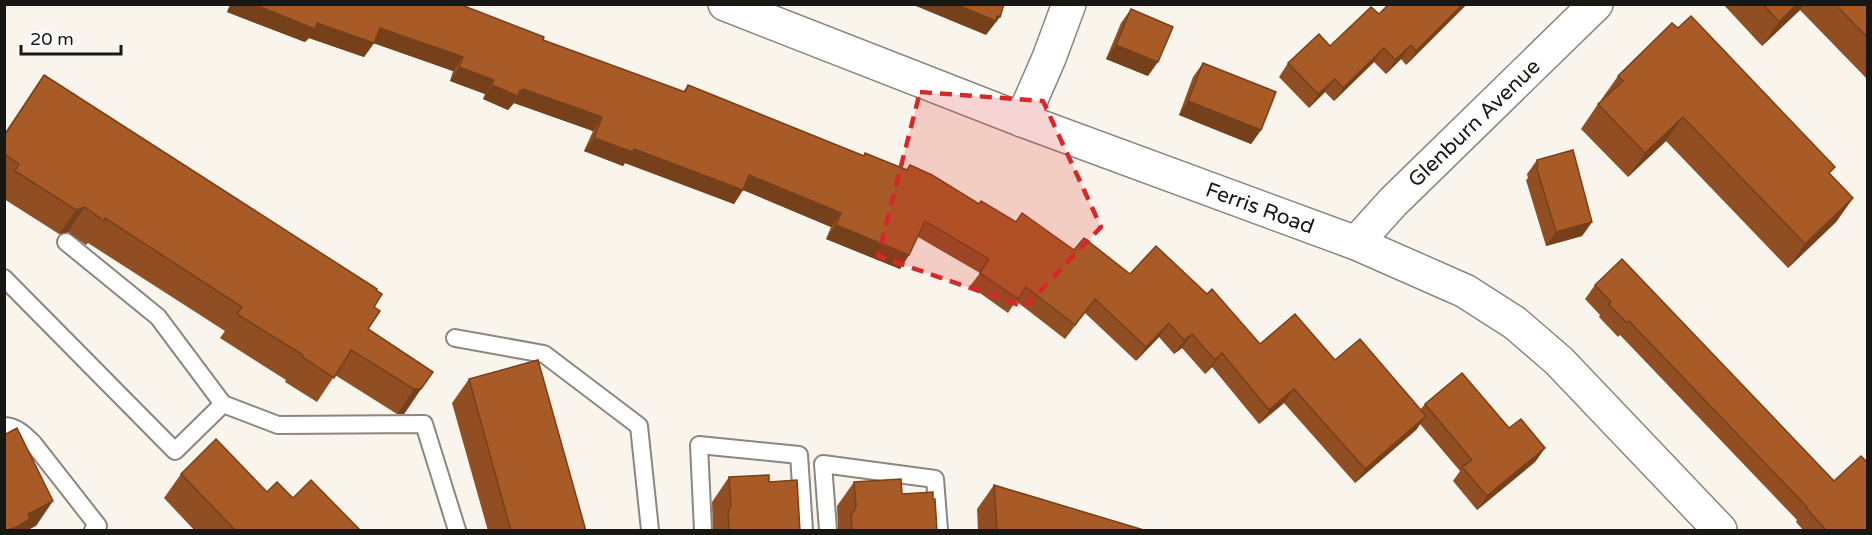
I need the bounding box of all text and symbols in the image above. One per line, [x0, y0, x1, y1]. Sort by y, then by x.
scale bar [21, 18, 122, 56]
text: 20 m [30, 28, 74, 50]
street label: Glenburn Avenue [1403, 54, 1545, 193]
street label: Ferris Road [1202, 177, 1317, 240]

